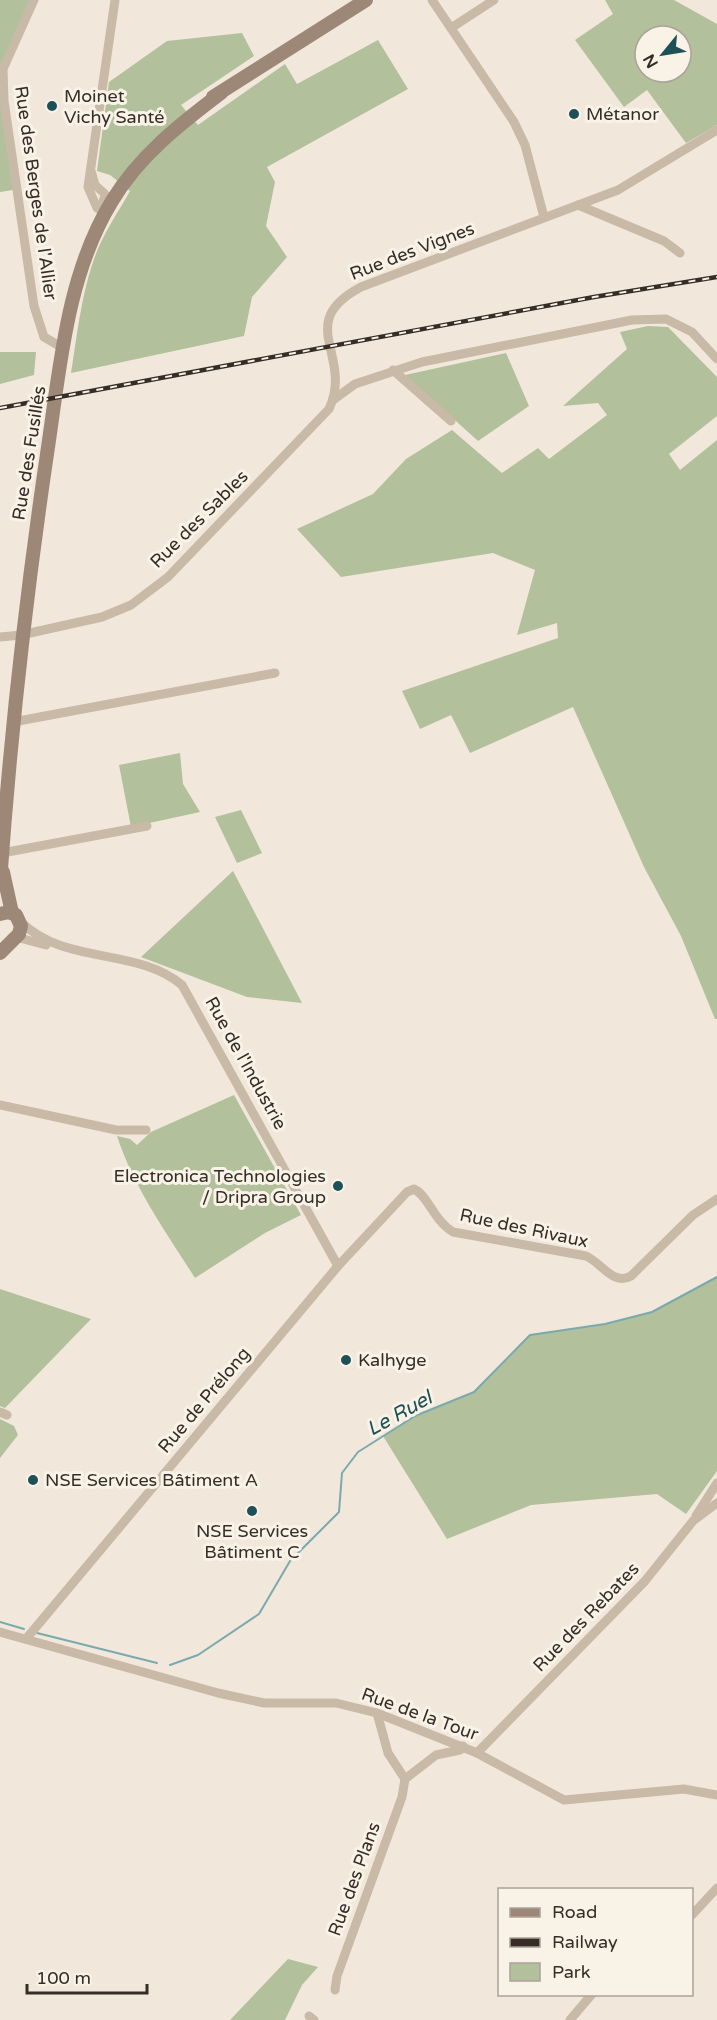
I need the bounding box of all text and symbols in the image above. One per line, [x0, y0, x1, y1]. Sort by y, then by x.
north arrow [633, 24, 693, 84]
text: N [639, 50, 663, 72]
street label: Rue des Berges de l'Allier [10, 84, 62, 302]
place label: Moinet Vichy Santé [64, 85, 164, 128]
marker: Moinet Vichy Santé [45, 99, 59, 113]
place label: Métanor [586, 103, 659, 125]
marker: Métanor [567, 107, 581, 121]
street label: Rue des Vignes [347, 217, 477, 285]
street label: Rue des Fusillés [8, 384, 50, 522]
street label: Rue des Sables [145, 465, 253, 573]
street label: Rue de l'Industrie [200, 993, 292, 1133]
place label: Electronica Technologies / Dripra Group [113, 1165, 326, 1208]
marker: Electronica Technologies / Dripra Group [331, 1179, 345, 1193]
street label: Rue des Rivaux [458, 1204, 590, 1252]
street label: Rue de Prélong [153, 1343, 255, 1457]
place label: Kalhyge [358, 1349, 427, 1371]
marker: Kalhyge [339, 1353, 353, 1367]
water label: Le Ruel [363, 1385, 438, 1442]
place label: NSE Services Bâtiment A [45, 1469, 258, 1491]
marker: NSE Services Bâtiment A [26, 1473, 40, 1487]
marker: NSE Services Bâtiment C [245, 1504, 259, 1518]
place label: NSE Services Bâtiment C [196, 1520, 308, 1563]
street label: Rue des Rebates [528, 1558, 644, 1676]
street label: Rue de la Tour [359, 1683, 482, 1745]
street label: Rue des Plans [323, 1819, 385, 1939]
legend [498, 1888, 693, 1996]
text: Road [552, 1901, 597, 1923]
text: Railway [552, 1931, 618, 1953]
scale bar [27, 1957, 147, 1995]
text: Park [552, 1961, 591, 1983]
text: 100 m [36, 1967, 91, 1989]

